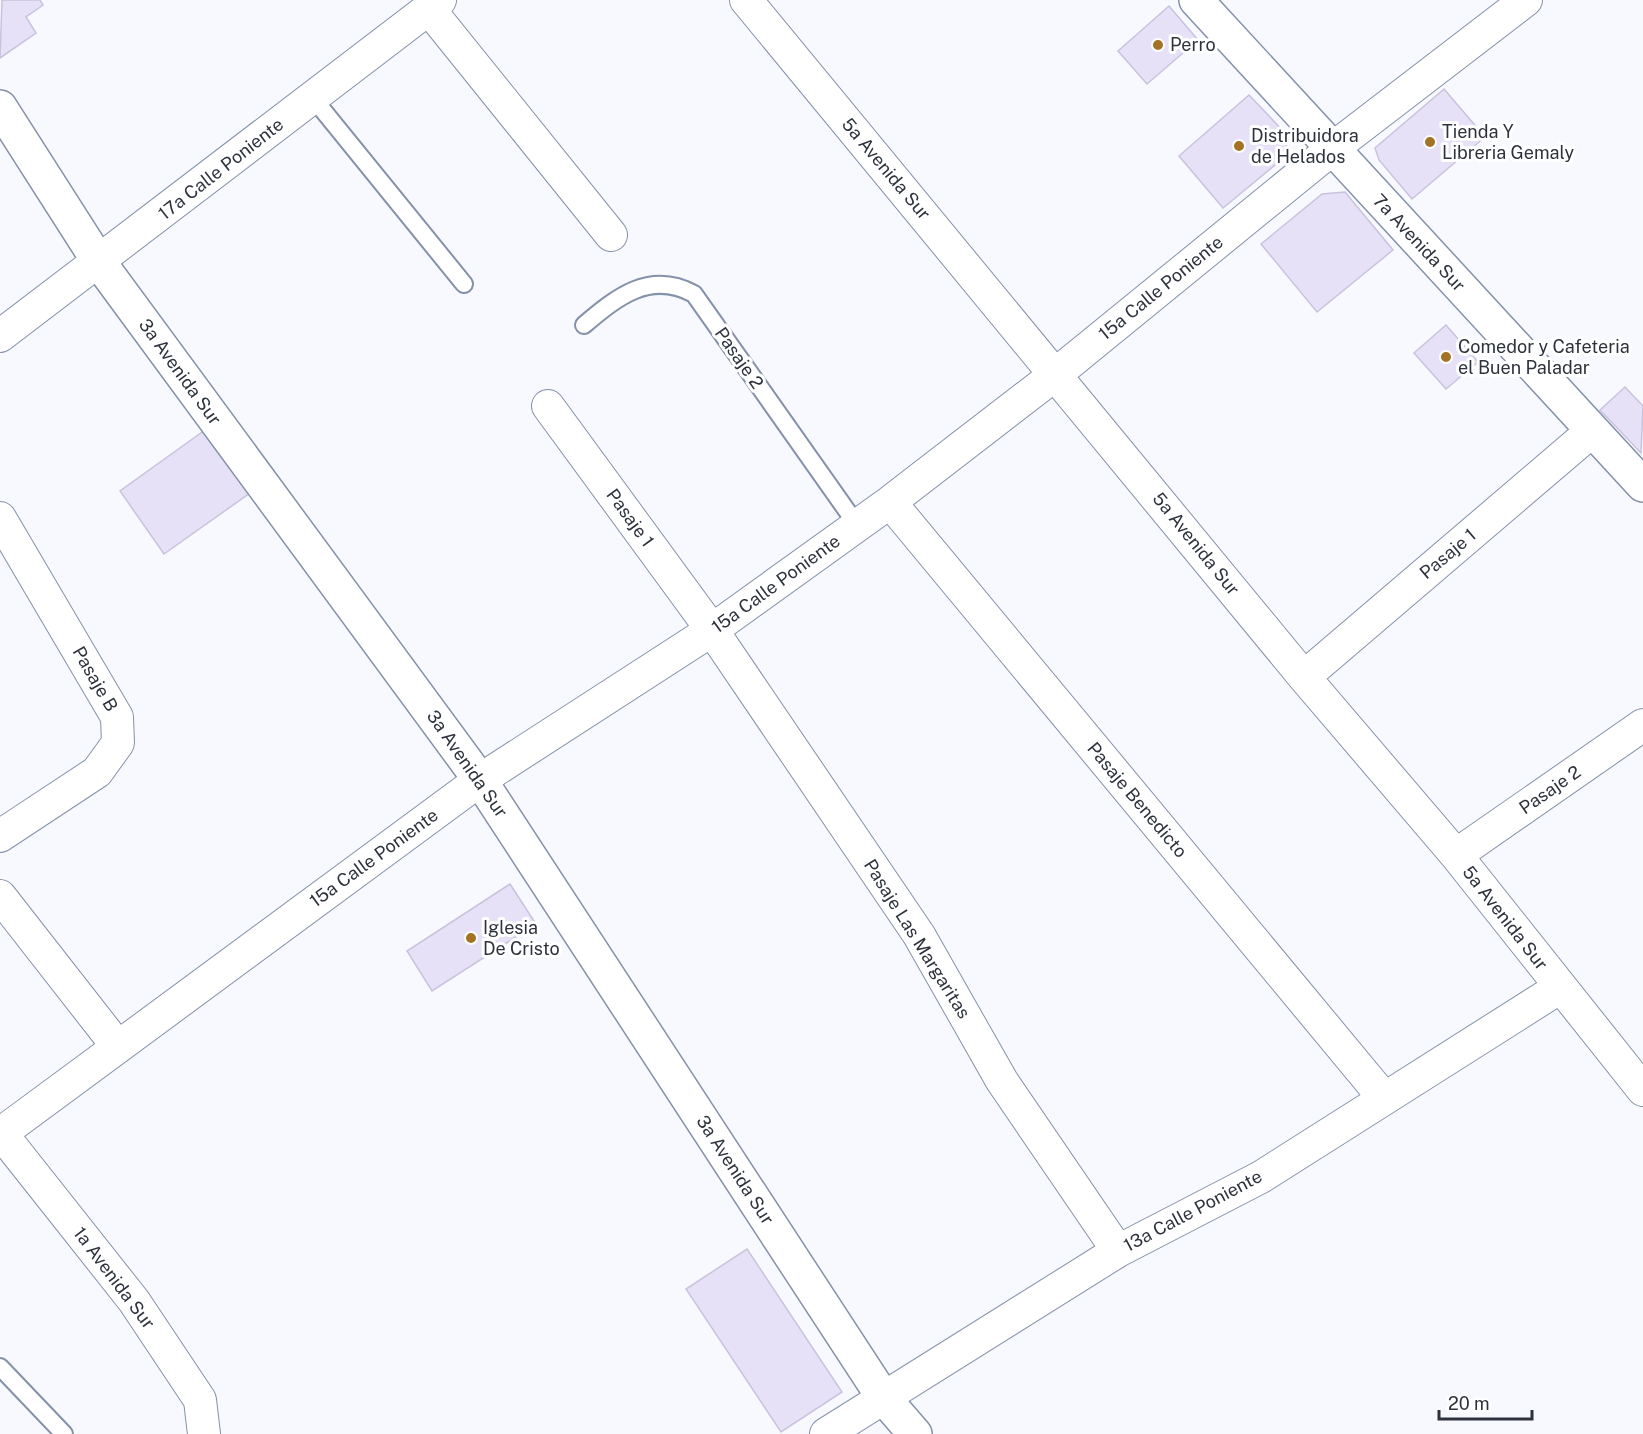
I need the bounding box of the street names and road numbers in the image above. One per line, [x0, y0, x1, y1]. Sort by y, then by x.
street label: 17a Calle Poniente [154, 113, 287, 224]
street label: 5a Avenida Sur [838, 114, 935, 224]
street label: 7a Avenida Sur [1369, 190, 1470, 296]
street label: 15a Calle Poniente [1094, 231, 1227, 344]
street label: 3a Avenida Sur [135, 315, 226, 429]
street label: Pasaje 2 [711, 323, 768, 392]
street label: Pasaje 1 [602, 485, 659, 551]
street label: 5a Avenida Sur [1149, 488, 1244, 599]
street label: Pasaje 1 [1415, 524, 1480, 583]
street label: 15a Calle Poniente [707, 530, 844, 637]
street label: Pasaje B [68, 643, 122, 715]
street label: 3a Avenida Sur [423, 706, 512, 821]
street label: Pasaje Benedicto [1083, 738, 1192, 862]
street label: Pasaje 2 [1515, 761, 1584, 818]
street label: 15a Calle Poniente [305, 804, 442, 911]
street label: Pasaje Las Margaritas [860, 855, 975, 1022]
street label: 5a Avenida Sur [1458, 861, 1553, 974]
street label: 3a Avenida Sur [692, 1111, 779, 1228]
street label: 13a Calle Poniente [1120, 1165, 1265, 1256]
street label: 1a Avenida Sur [69, 1223, 160, 1333]

